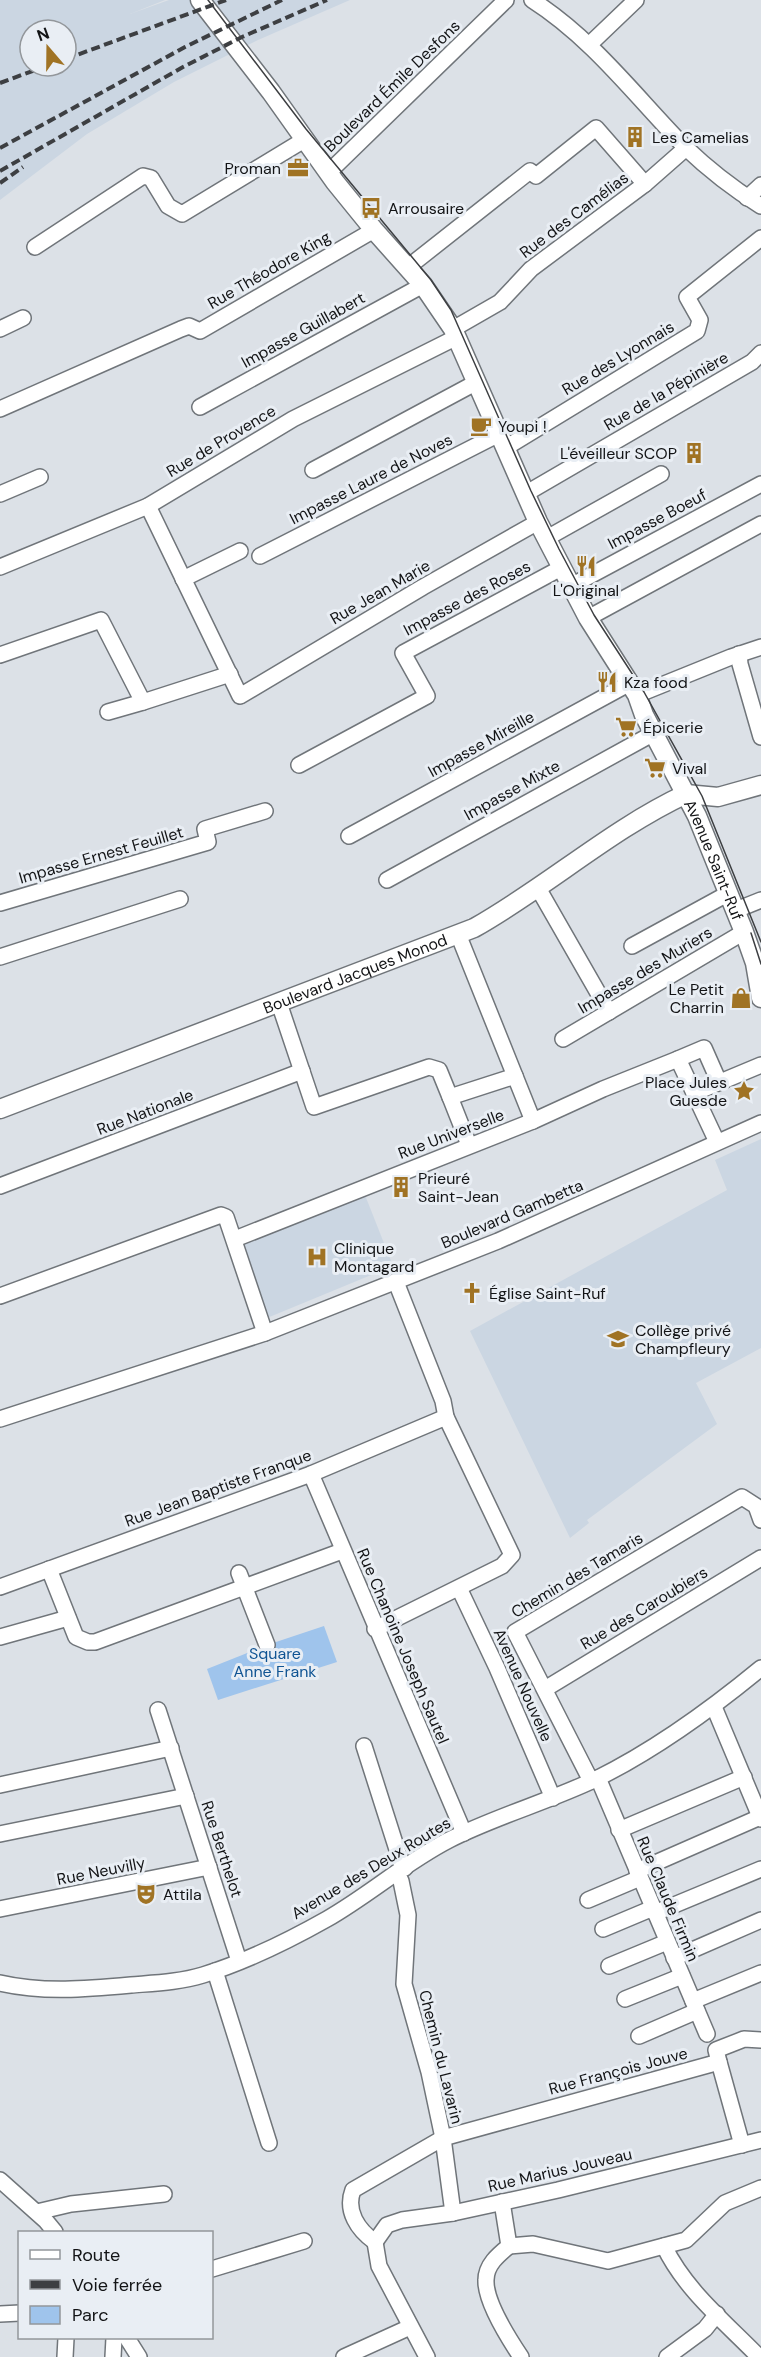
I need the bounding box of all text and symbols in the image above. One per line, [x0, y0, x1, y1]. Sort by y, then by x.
street label: Boulevard Émile Desfons [320, 15, 464, 157]
north arrow [18, 18, 78, 78]
text: N [34, 23, 52, 46]
building icon: Les Camelias [623, 125, 647, 149]
place label: Les Camelias [652, 127, 749, 148]
office icon: Proman [286, 156, 310, 180]
place label: Proman [224, 158, 281, 179]
street label: Rue des Camélias [515, 167, 633, 263]
bus stop icon: Arrousaire [359, 196, 383, 220]
place label: Arrousaire [388, 198, 464, 219]
street label: Rue Théodore King [204, 226, 334, 314]
street label: Impasse Guillabert [237, 287, 369, 373]
street label: Rue des Lyonnais [558, 316, 678, 400]
street label: Rue de la Pépinière [600, 347, 732, 435]
street label: Rue de Provence [162, 400, 280, 482]
cafe icon: Youpi ! [469, 414, 493, 438]
place label: Youpi ! [498, 416, 547, 437]
street label: Impasse Laure de Noves [286, 429, 456, 529]
building icon: L'éveilleur SCOP [682, 441, 706, 465]
place label: L'éveilleur SCOP [560, 443, 677, 464]
street label: Impasse Boeuf [604, 484, 710, 554]
restaurant icon: L'Original [574, 554, 598, 578]
street label: Rue Jean Marie [326, 555, 434, 629]
street label: Impasse des Roses [400, 556, 534, 640]
place label: L'Original [553, 580, 619, 601]
restaurant icon: Kza food [595, 670, 619, 694]
place label: Kza food [624, 672, 688, 693]
street label: Impasse Mireille [424, 706, 538, 782]
supermarket icon: Épicerie [614, 715, 638, 739]
place label: Épicerie [643, 717, 703, 738]
street label: Impasse Mixte [460, 755, 564, 825]
supermarket icon: Vival [643, 756, 667, 780]
place label: Vival [672, 758, 707, 779]
street label: Avenue Saint-Ruf [680, 796, 749, 923]
street label: Impasse Ernest Feuillet [16, 821, 186, 889]
street label: Impasse des Muriers [574, 922, 716, 1018]
street label: Boulevard Jacques Monod [260, 929, 450, 1018]
place label: Le Petit Charrin [669, 979, 724, 1018]
shop icon: Le Petit Charrin [729, 986, 753, 1010]
place label: Place Jules Guesde [645, 1072, 727, 1111]
place icon: Place Jules Guesde [732, 1079, 756, 1103]
street label: Rue Nationale [94, 1084, 196, 1140]
street label: Rue Universelle [395, 1104, 507, 1164]
place label: Prieuré Saint-Jean [418, 1168, 499, 1207]
building icon: Prieuré Saint-Jean [389, 1175, 413, 1199]
street label: Boulevard Gambetta [438, 1175, 586, 1253]
place label: Clinique Montagard [334, 1238, 414, 1277]
hospital icon: Clinique Montagard [305, 1245, 329, 1269]
church icon: Église Saint-Ruf [460, 1281, 484, 1305]
place label: Église Saint-Ruf [489, 1283, 606, 1304]
place label: Collège privé Champfleury [635, 1320, 731, 1359]
school or university icon: Collège privé Champfleury [606, 1327, 630, 1351]
street label: Rue Jean Baptiste Franque [122, 1444, 314, 1532]
street label: Chemin des Tamaris [507, 1527, 647, 1623]
street label: Rue Chanoine Joseph Sautel [352, 1545, 454, 1747]
street label: Rue des Caroubiers [577, 1562, 711, 1654]
street label: Avenue Nouvelle [489, 1625, 557, 1745]
park label: Square Anne Frank [234, 1643, 316, 1682]
street label: Rue Berthelot [197, 1798, 247, 1900]
street label: Avenue des Deux Routes [287, 1812, 455, 1924]
street label: Rue Claude Firmin [632, 1833, 704, 1965]
street label: Rue Neuvilly [55, 1852, 147, 1890]
theatre icon: Attila [134, 1882, 158, 1906]
place label: Attila [163, 1884, 202, 1905]
street label: Chemin du Lavarin [414, 1988, 468, 2126]
street label: Rue François Jouve [546, 2042, 690, 2100]
street label: Rue Marius Jouveau [486, 2143, 634, 2197]
legend [18, 2231, 213, 2339]
text: Route [72, 2243, 120, 2267]
text: Voie ferrée [72, 2273, 162, 2297]
text: Parc [72, 2303, 108, 2327]

